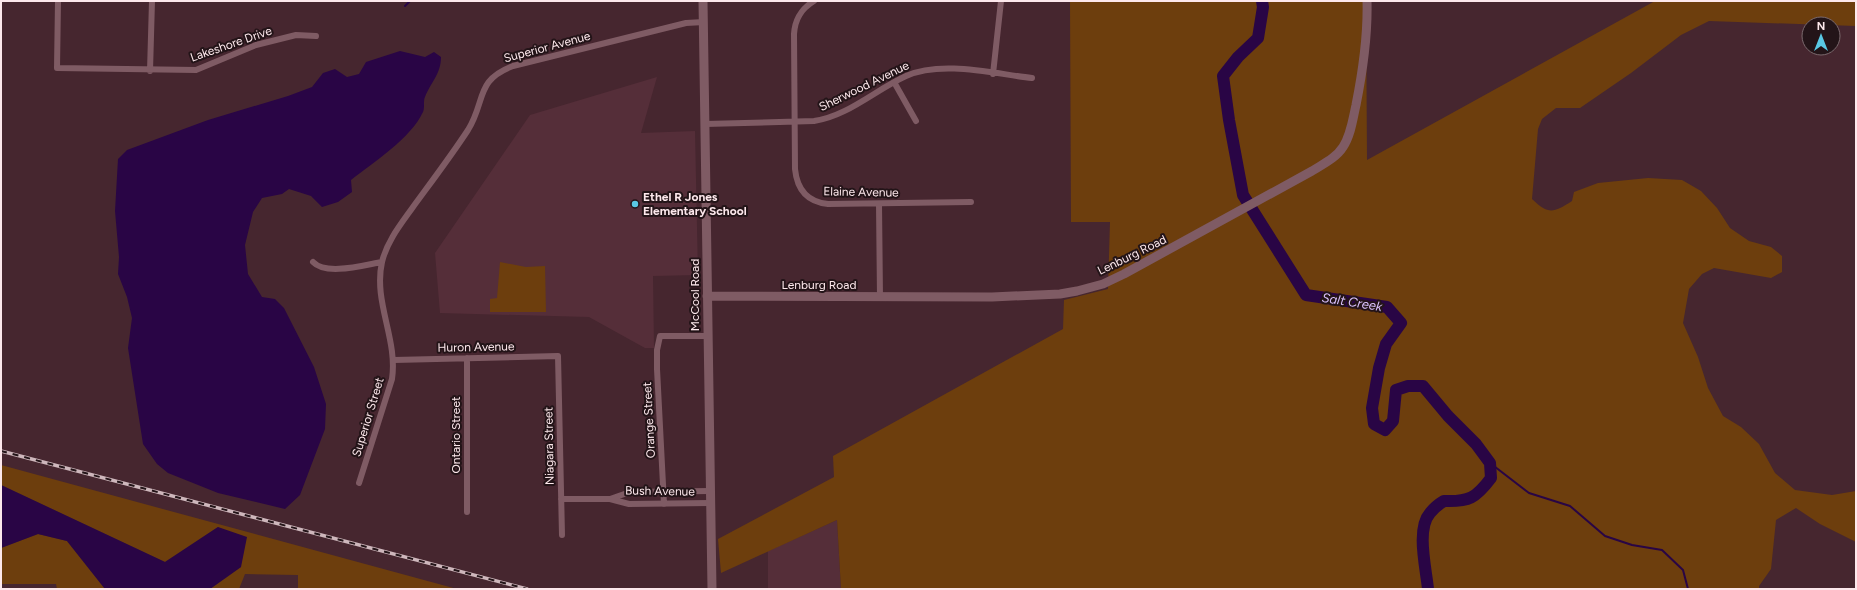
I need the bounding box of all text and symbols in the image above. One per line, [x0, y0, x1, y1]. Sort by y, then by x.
north arrow [1801, 16, 1841, 56]
text: N [1817, 20, 1825, 33]
street label: Lakeshore Drive [188, 23, 274, 64]
street label: Superior Avenue [502, 29, 592, 65]
street label: Sherwood Avenue [817, 58, 912, 114]
street label: Elaine Avenue [823, 184, 899, 200]
place label: Ethel R Jones Elementary School [643, 190, 747, 218]
marker: Ethel R Jones Elementary School [630, 199, 640, 209]
street label: Lenburg Road [1095, 232, 1169, 278]
street label: McCool Road [688, 259, 702, 331]
street label: Lenburg Road [782, 278, 856, 292]
water label: Salt Creek [1321, 290, 1384, 314]
street label: Huron Avenue [437, 339, 515, 355]
street label: Superior Street [349, 375, 387, 458]
street label: Orange Street [640, 381, 658, 458]
street label: Ontario Street [449, 396, 463, 474]
street label: Niagara Street [541, 406, 557, 485]
street label: Bush Avenue [625, 483, 695, 499]

